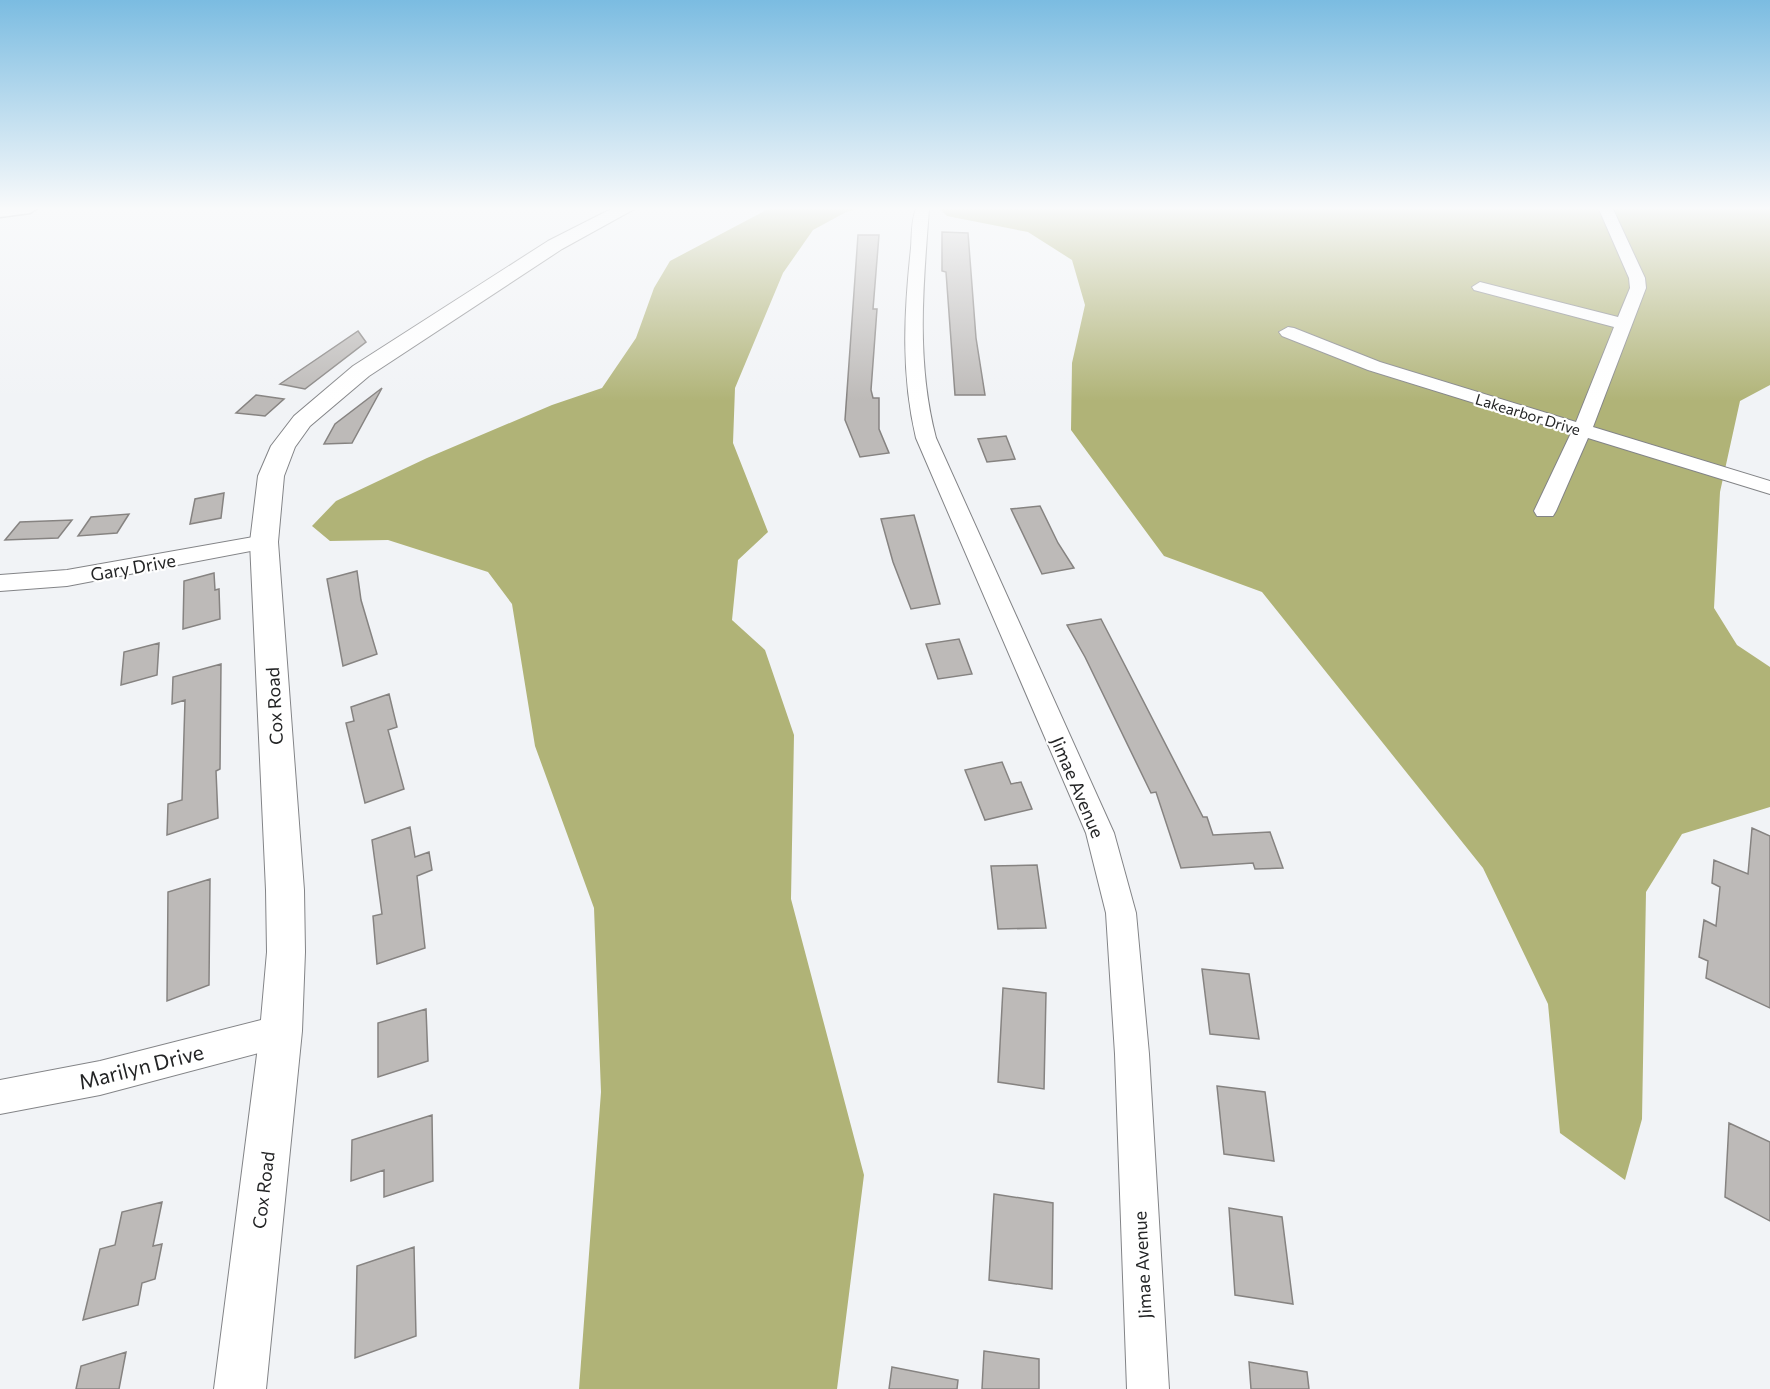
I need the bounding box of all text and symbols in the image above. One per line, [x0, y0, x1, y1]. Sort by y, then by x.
street label: Lakearbor Drive [1473, 389, 1583, 439]
street label: Gary Drive [89, 549, 177, 585]
street label: Cox Road [261, 667, 287, 745]
street label: Jimae Avenue [1047, 733, 1109, 841]
street label: Marilyn Drive [76, 1038, 206, 1094]
street label: Cox Road [247, 1150, 279, 1230]
street label: Jimae Avenue [1128, 1211, 1156, 1319]

